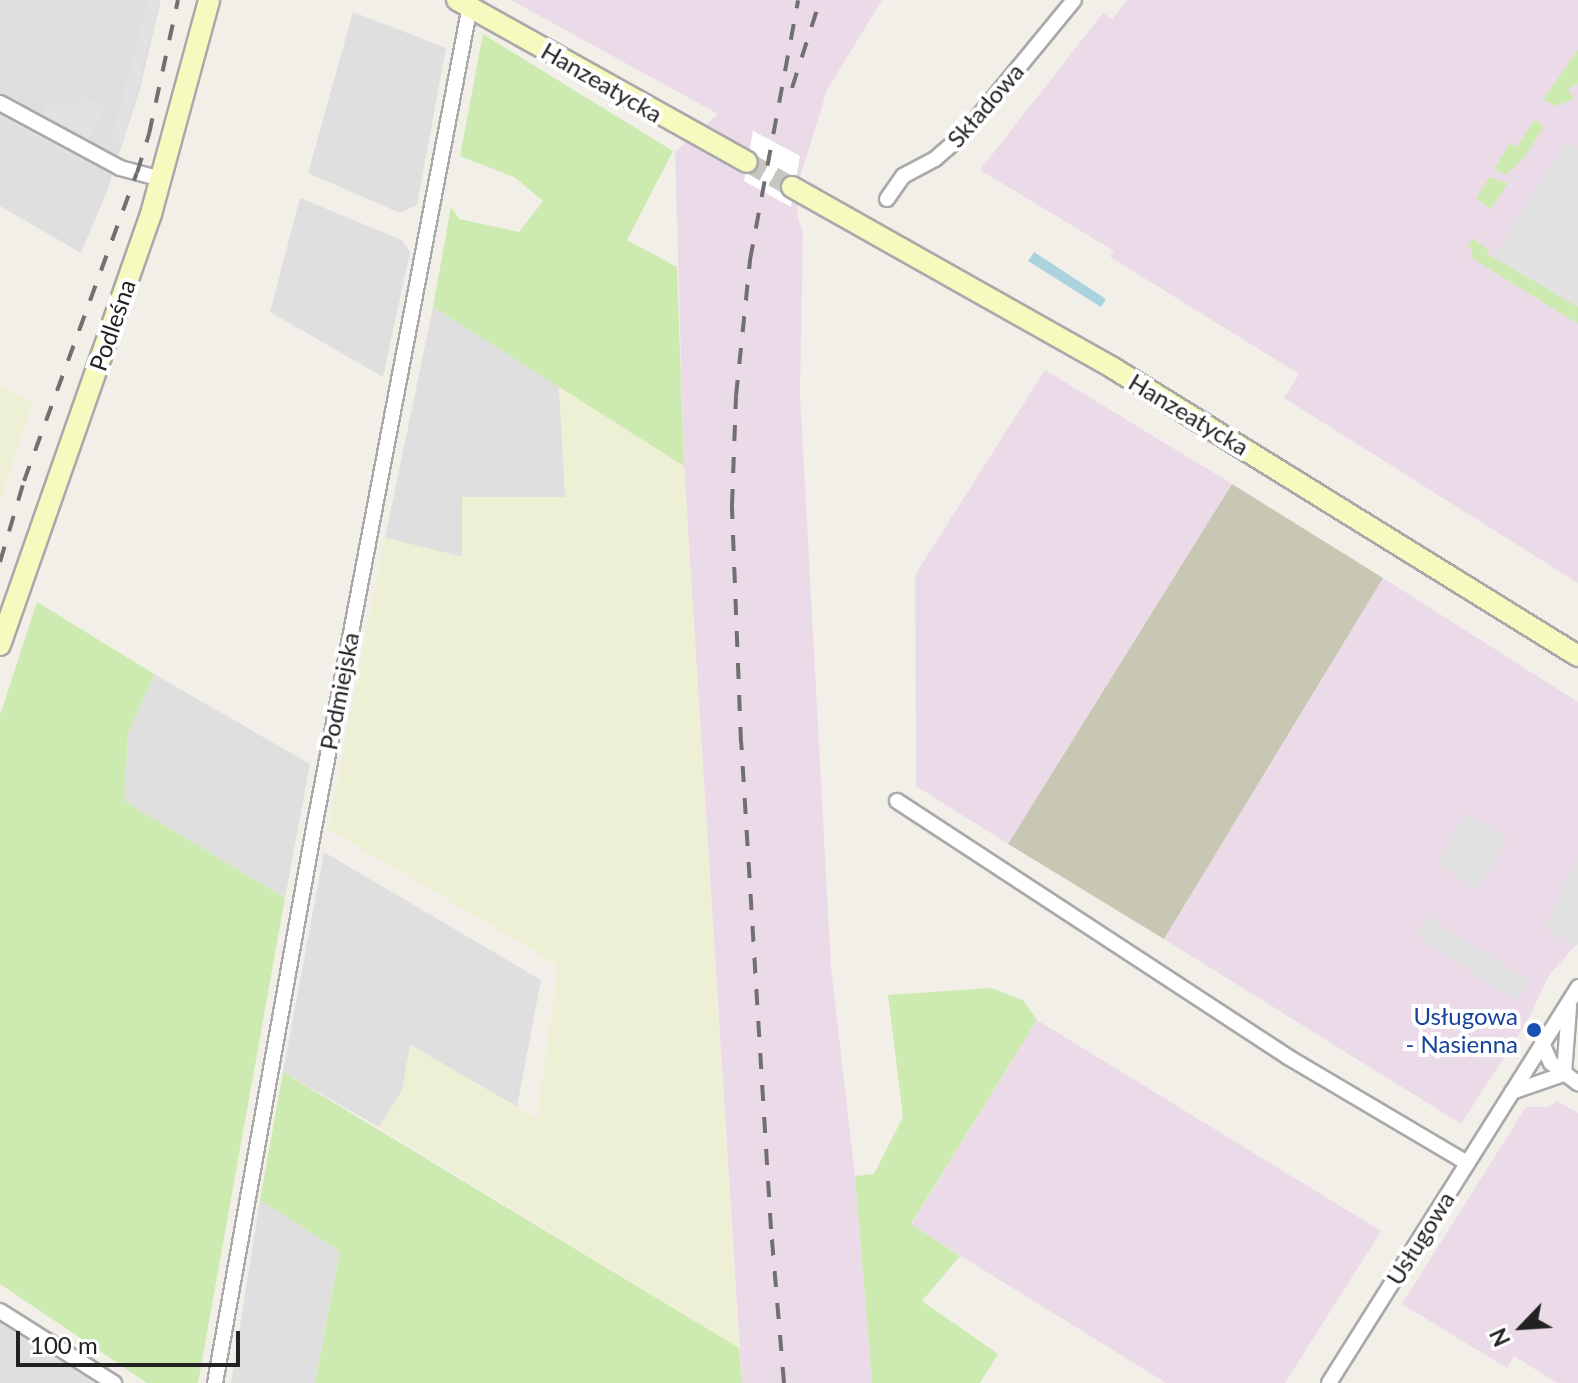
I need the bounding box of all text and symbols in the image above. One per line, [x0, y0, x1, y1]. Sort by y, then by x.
street label: Hanzeatycka [537, 36, 667, 128]
street label: Składowa [941, 57, 1029, 153]
street label: Podleśna [83, 275, 141, 375]
street label: Hanzeatycka [1124, 367, 1254, 461]
street label: Podmiejska [313, 630, 365, 752]
place label: Usługowa - Nasienna [1406, 1002, 1518, 1058]
marker: Usługowa - Nasienna [1525, 1021, 1543, 1039]
street label: Usługowa [1380, 1186, 1460, 1290]
north arrow [1482, 1287, 1562, 1367]
scale bar [20, 1315, 244, 1365]
text: N [1484, 1324, 1516, 1351]
text: 100 m [30, 1330, 98, 1359]

